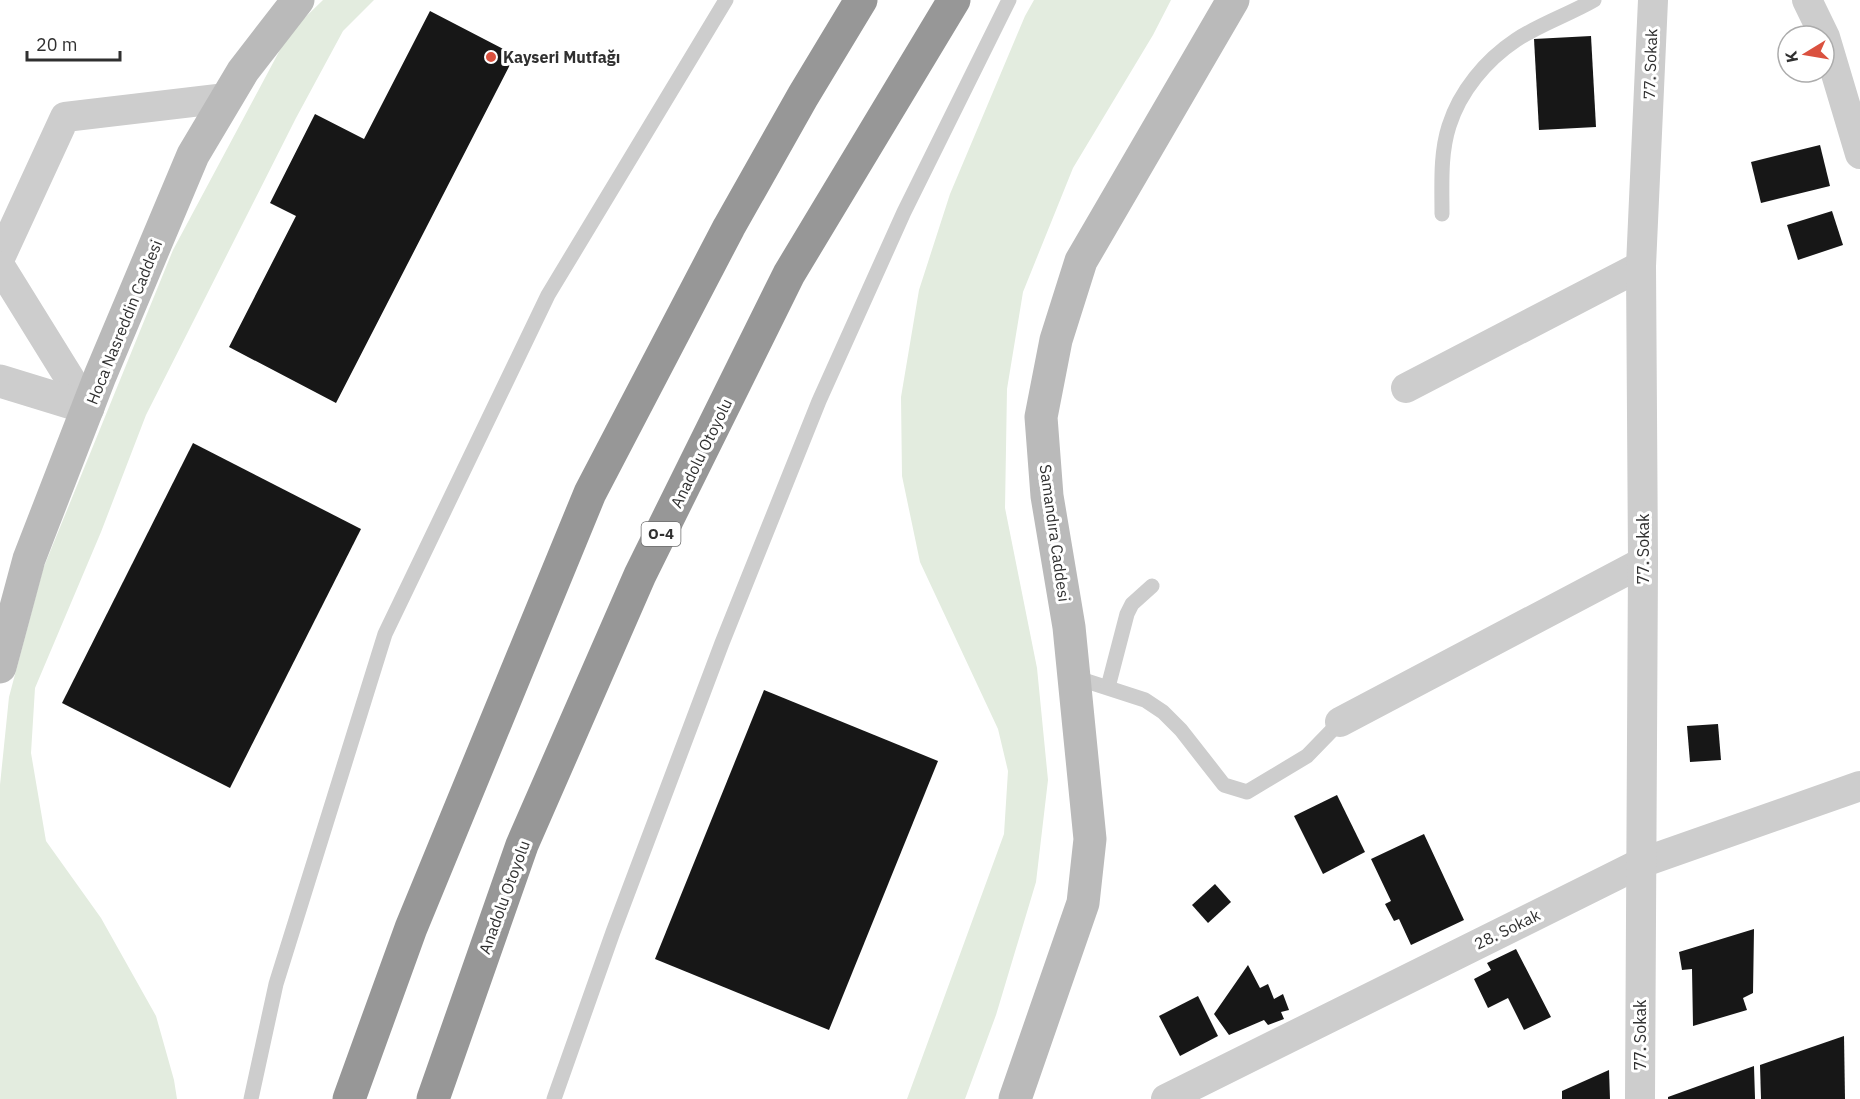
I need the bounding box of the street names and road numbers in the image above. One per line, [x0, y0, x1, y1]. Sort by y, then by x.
street label: 77. Sokak [1639, 28, 1661, 100]
street label: Hoca Nasreddin Caddesi [82, 237, 166, 407]
street label: Anadolu Otoyolu [666, 395, 736, 511]
street label: Samandıra Caddesi [1035, 463, 1075, 603]
street label: 77. Sokak [1633, 513, 1653, 584]
road number: O-4 [642, 522, 680, 546]
street label: Anadolu Otoyolu [474, 837, 534, 957]
street label: 28. Sokak [1471, 904, 1544, 954]
street label: 77. Sokak [1630, 999, 1650, 1070]

